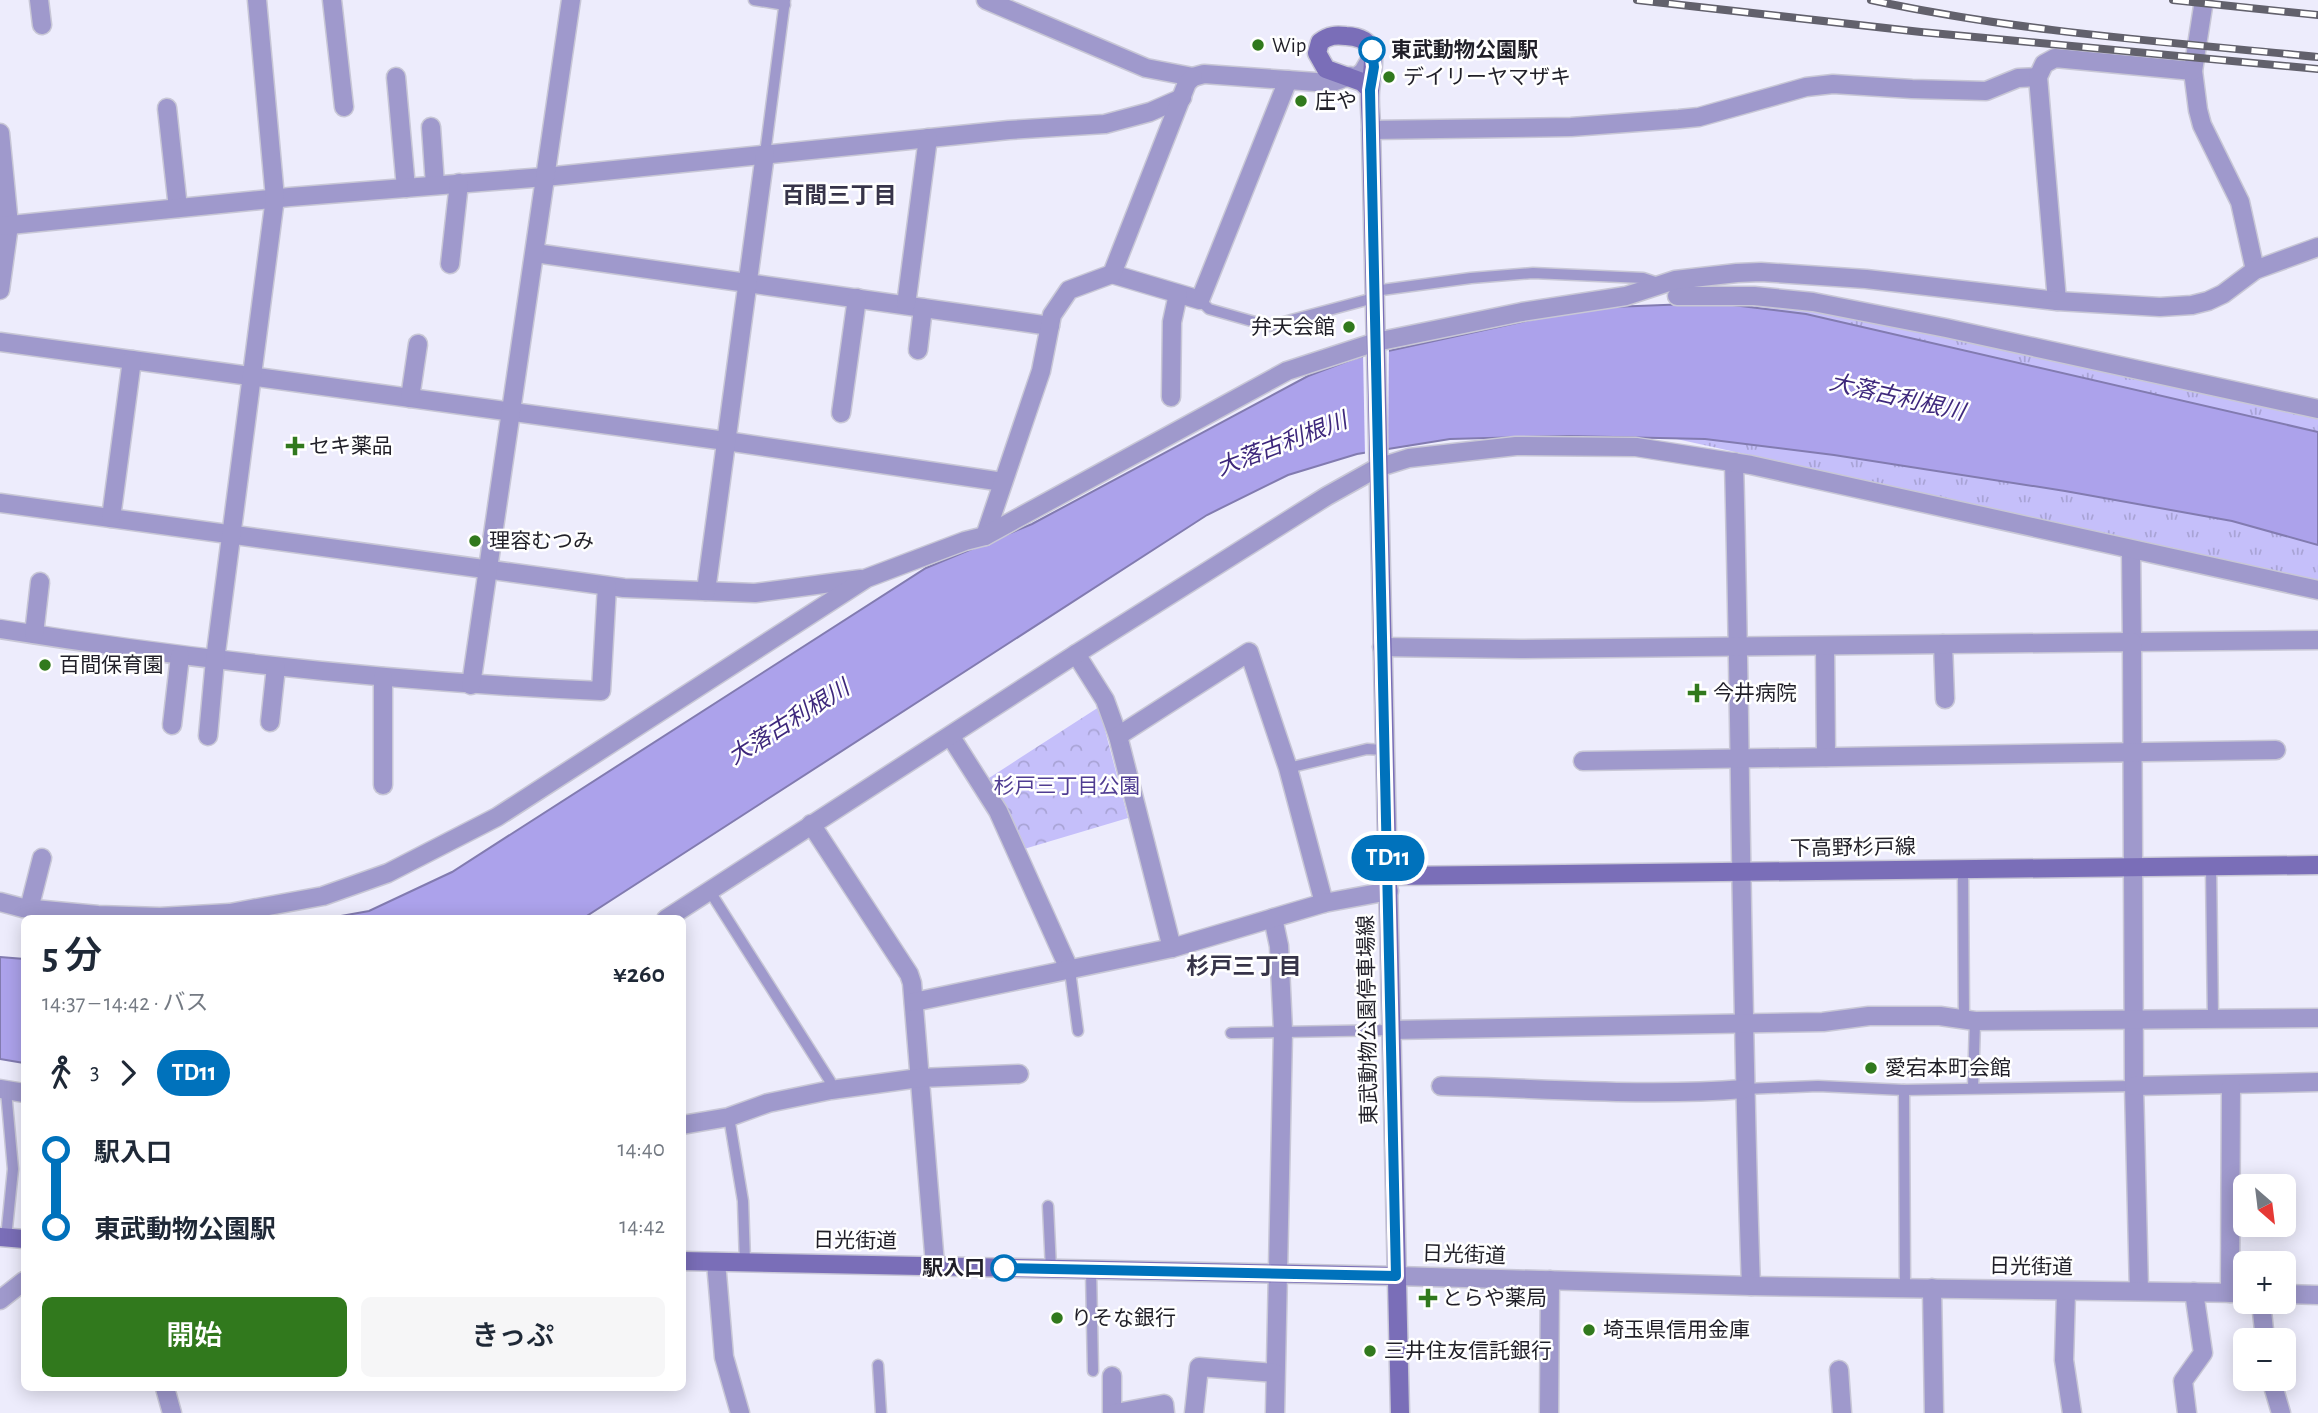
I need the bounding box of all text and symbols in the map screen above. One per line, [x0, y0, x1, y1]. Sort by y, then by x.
place label: Wip [1272, 35, 1307, 56]
marker: Wip [1250, 37, 1266, 53]
marker: 東武動物公園駅 [1359, 37, 1385, 63]
place label: 東武動物公園駅 [1391, 38, 1538, 61]
place label: デイリーヤマザキ [1403, 66, 1571, 88]
marker: デイリーヤマザキ [1381, 69, 1397, 85]
place label: 庄や [1315, 90, 1357, 112]
marker: 庄や [1293, 93, 1309, 109]
district label: 百間三丁目 [782, 184, 897, 208]
place label: 弁天会館 [1251, 316, 1335, 338]
marker: 弁天会館 [1341, 319, 1357, 335]
water label: 大落古利根川 [1827, 369, 1970, 425]
water label: 大落古利根川 [1213, 407, 1353, 480]
place label: セキ薬品 [309, 435, 393, 457]
marker: セキ薬品 [287, 438, 303, 454]
place label: 理容むつみ [489, 530, 594, 552]
marker: 理容むつみ [467, 533, 483, 549]
place label: 百間保育園 [59, 654, 164, 676]
marker: 百間保育園 [37, 657, 53, 673]
water label: 大落古利根川 [723, 673, 856, 769]
place label: 今井病院 [1713, 682, 1797, 704]
marker: 今井病院 [1687, 683, 1707, 703]
park label: 杉戸三丁目公園 [994, 775, 1141, 797]
line badge: TD11 [1339, 835, 1437, 881]
street label: 下高野杉戸線 [1790, 835, 1916, 860]
text: TD11 [1366, 846, 1410, 870]
street label: 東武動物公園停車場線 [1355, 915, 1380, 1125]
text: 5 分 [42, 938, 102, 976]
district label: 杉戸三丁目 [1187, 954, 1302, 979]
text: ¥260 [613, 961, 665, 987]
text: 14:37 – 14:42 · バス [42, 992, 208, 1015]
icon: walk [42, 1054, 80, 1092]
icon: forward [109, 1054, 147, 1092]
place label: 愛宕本町会館 [1885, 1057, 2011, 1079]
marker: 愛宕本町会館 [1863, 1060, 1879, 1076]
text: 3 [90, 1061, 99, 1084]
text: TD11 [171, 1061, 216, 1085]
text: 14:40 [618, 1138, 665, 1161]
text: 駅入口 [94, 1140, 172, 1166]
north arrow [2233, 1174, 2296, 1237]
map controls [2233, 1174, 2296, 1391]
text: 14:42 [619, 1215, 665, 1238]
text: 東武動物公園駅 [94, 1217, 276, 1243]
street label: 日光街道 [813, 1229, 897, 1252]
street label: 日光街道 [1422, 1242, 1506, 1267]
button: + [2233, 1251, 2296, 1314]
marker: 駅入口 [991, 1255, 1017, 1281]
street label: 日光街道 [1989, 1255, 2073, 1278]
place label: 駅入口 [922, 1258, 985, 1279]
place label: とらや薬局 [1442, 1287, 1547, 1309]
marker: とらや薬局 [1420, 1290, 1436, 1306]
button: 開始 [42, 1297, 347, 1377]
button: きっぷ [361, 1297, 665, 1377]
place label: りそな銀行 [1071, 1307, 1176, 1329]
marker: りそな銀行 [1049, 1310, 1065, 1326]
place label: 埼玉県信用金庫 [1603, 1319, 1750, 1341]
marker: 埼玉県信用金庫 [1581, 1322, 1597, 1338]
button: − [2233, 1328, 2296, 1391]
place label: 三井住友信託銀行 [1384, 1340, 1552, 1362]
marker: 三井住友信託銀行 [1362, 1343, 1378, 1359]

